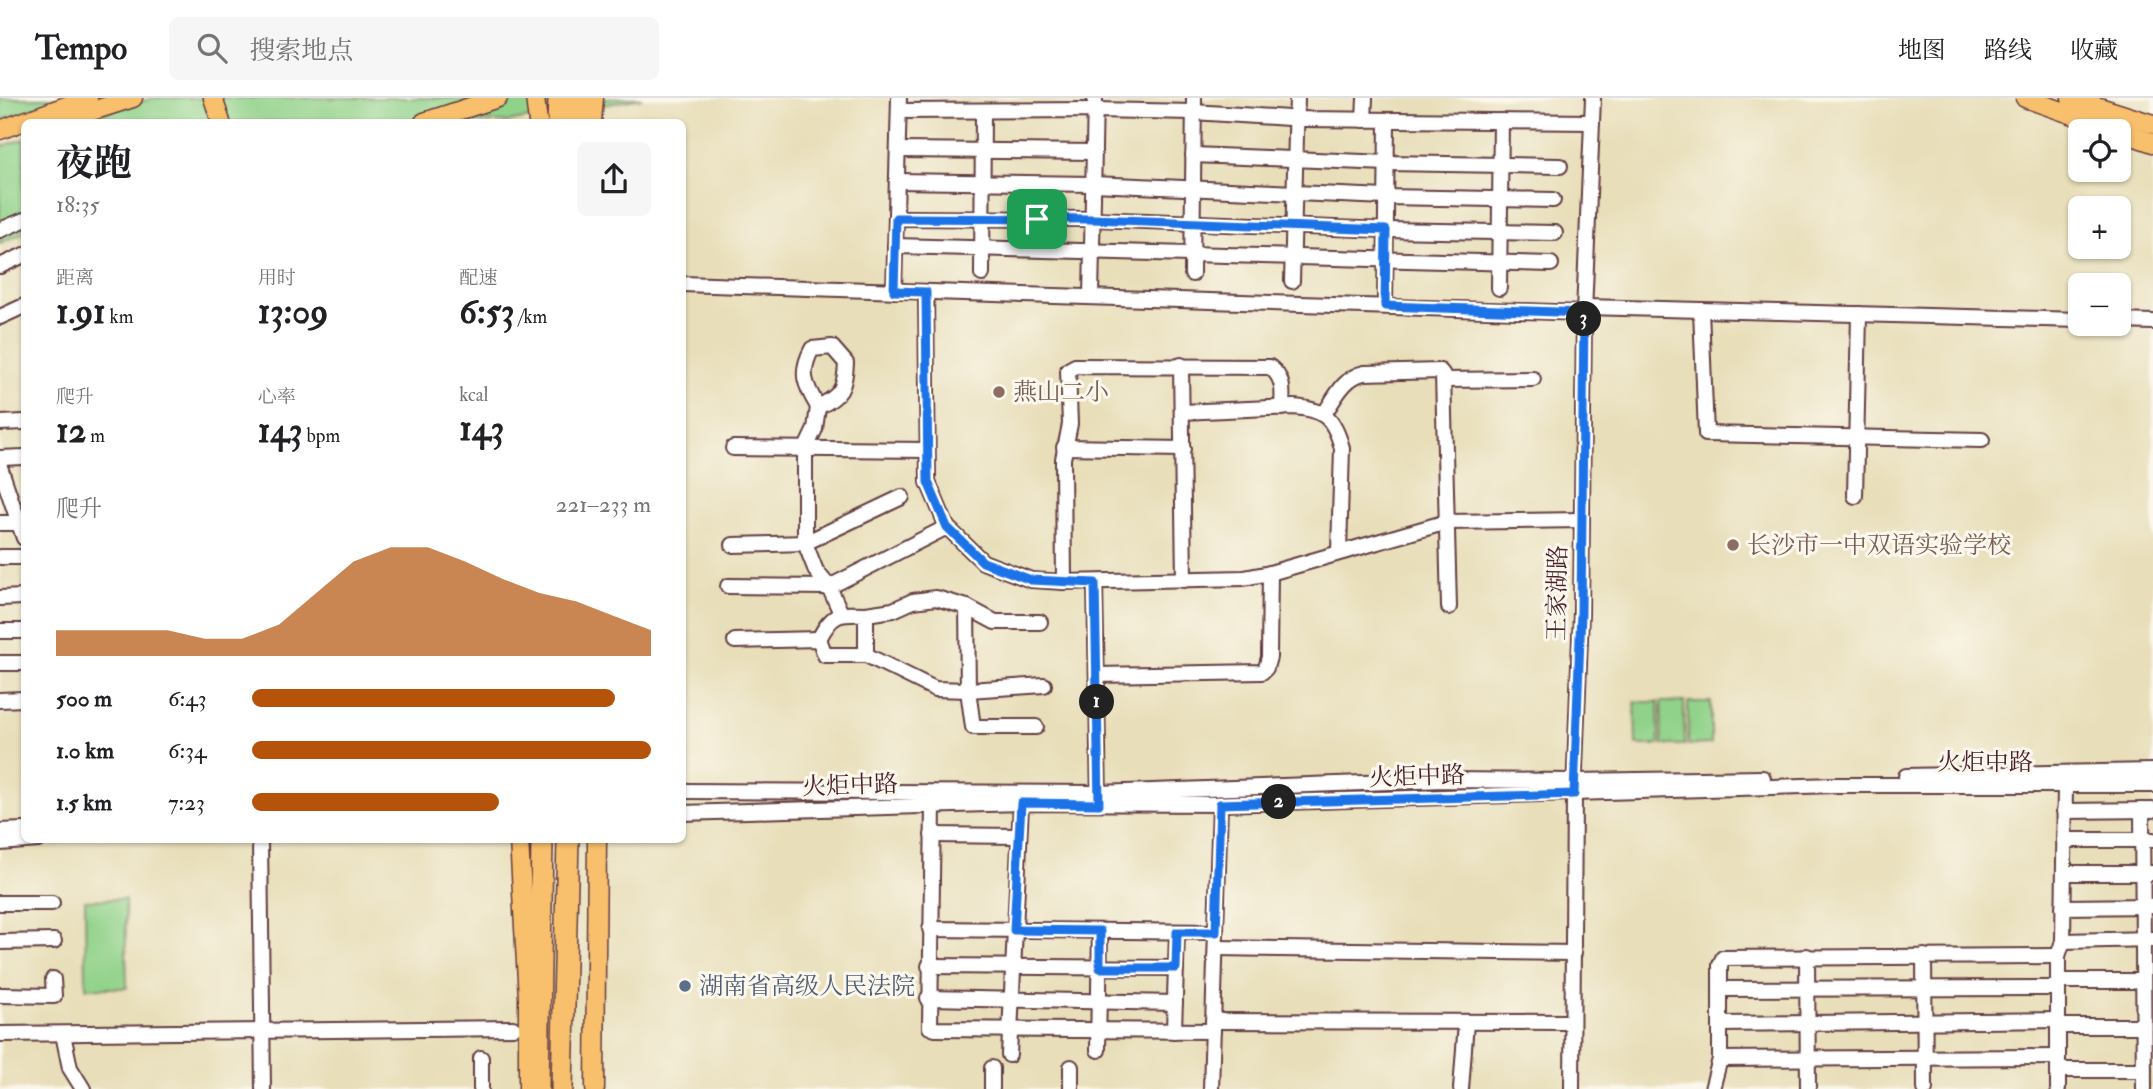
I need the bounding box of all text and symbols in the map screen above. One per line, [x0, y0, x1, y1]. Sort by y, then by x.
search box [169, 17, 659, 80]
text: Tempo [35, 28, 127, 69]
icon: search [193, 29, 231, 67]
text: 搜索地点 [249, 35, 353, 67]
text: 地图 [1898, 35, 1946, 66]
text: 路线 [1984, 35, 2032, 66]
text: 收藏 [2070, 35, 2118, 66]
map controls [2068, 119, 2131, 336]
button: locate [2068, 119, 2131, 182]
text: 夜跑 [56, 140, 132, 188]
button: share [577, 142, 651, 216]
pin [1007, 189, 1067, 249]
text: 18:35 [56, 190, 100, 219]
button: + [2068, 196, 2131, 259]
icon: arrive [1018, 200, 1056, 238]
text: 距离 [56, 266, 94, 290]
text: 用时 [258, 266, 296, 290]
text: 配速 [459, 266, 497, 290]
button: − [2068, 273, 2131, 336]
text: 1.91 [56, 290, 106, 334]
text: 13:09 [258, 290, 328, 334]
text: 6:53 [459, 290, 514, 334]
pin: 3 [1566, 302, 1602, 336]
text: km [106, 305, 133, 329]
text: /km [514, 305, 547, 329]
text: 3 [1580, 306, 1587, 330]
place label: 燕山二小 [1013, 377, 1109, 408]
text: kcal [459, 383, 488, 407]
marker: 燕山二小 [991, 384, 1007, 400]
text: 爬升 [56, 385, 94, 409]
text: 心率 [258, 385, 296, 409]
text: 143 [459, 407, 504, 451]
text: 12 [56, 409, 86, 453]
text: 143 [258, 409, 302, 453]
text: m [86, 424, 105, 448]
text: bpm [302, 424, 340, 448]
text: 221–233 m [556, 490, 651, 519]
text: 爬升 [56, 494, 102, 523]
place label: 长沙市一中双语实验学校 [1747, 530, 2011, 561]
marker: 长沙市一中双语实验学校 [1725, 537, 1741, 553]
street label: 王家湖路 [1541, 545, 1574, 641]
text: 500 m [56, 684, 112, 713]
text: 6:43 [168, 684, 207, 713]
pin: 1 [1080, 684, 1114, 720]
text: 1 [1093, 689, 1100, 713]
text: 1.0 km [56, 736, 114, 765]
text: 6:34 [168, 736, 206, 765]
street label: 火炬中路 [1937, 747, 2033, 778]
street label: 火炬中路 [1369, 759, 1466, 794]
street label: 火炬中路 [802, 768, 899, 803]
pin: 2 [1262, 784, 1296, 820]
text: 1.5 km [56, 788, 112, 817]
text: 7:23 [168, 788, 205, 817]
text: 2 [1274, 789, 1283, 813]
place label: 湖南省高级人民法院 [699, 971, 915, 1002]
marker: 湖南省高级人民法院 [677, 978, 693, 994]

